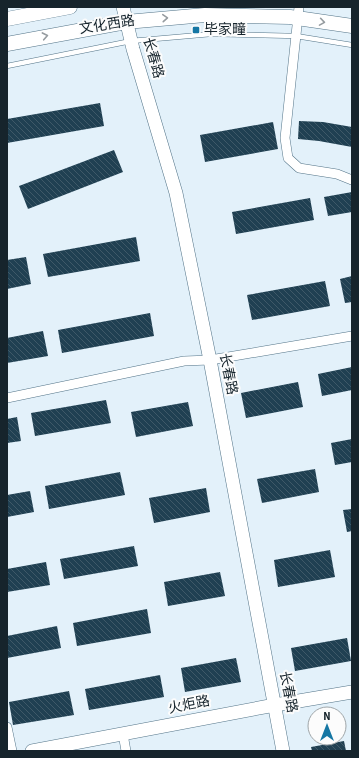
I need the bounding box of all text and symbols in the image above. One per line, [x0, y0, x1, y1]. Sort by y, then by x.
street label: 文化西路 [78, 11, 136, 39]
one-way arrow [162, 13, 168, 22]
one-way arrow [319, 17, 326, 26]
place label: 毕家疃 [204, 20, 246, 40]
marker: 毕家疃 [191, 25, 201, 35]
one-way arrow [42, 33, 48, 41]
street label: 长春路 [138, 35, 168, 81]
street label: 长春路 [214, 351, 242, 397]
street label: 长春路 [274, 669, 302, 715]
street label: 火炬路 [166, 691, 212, 719]
north arrow [307, 706, 347, 746]
text: N [323, 709, 331, 724]

